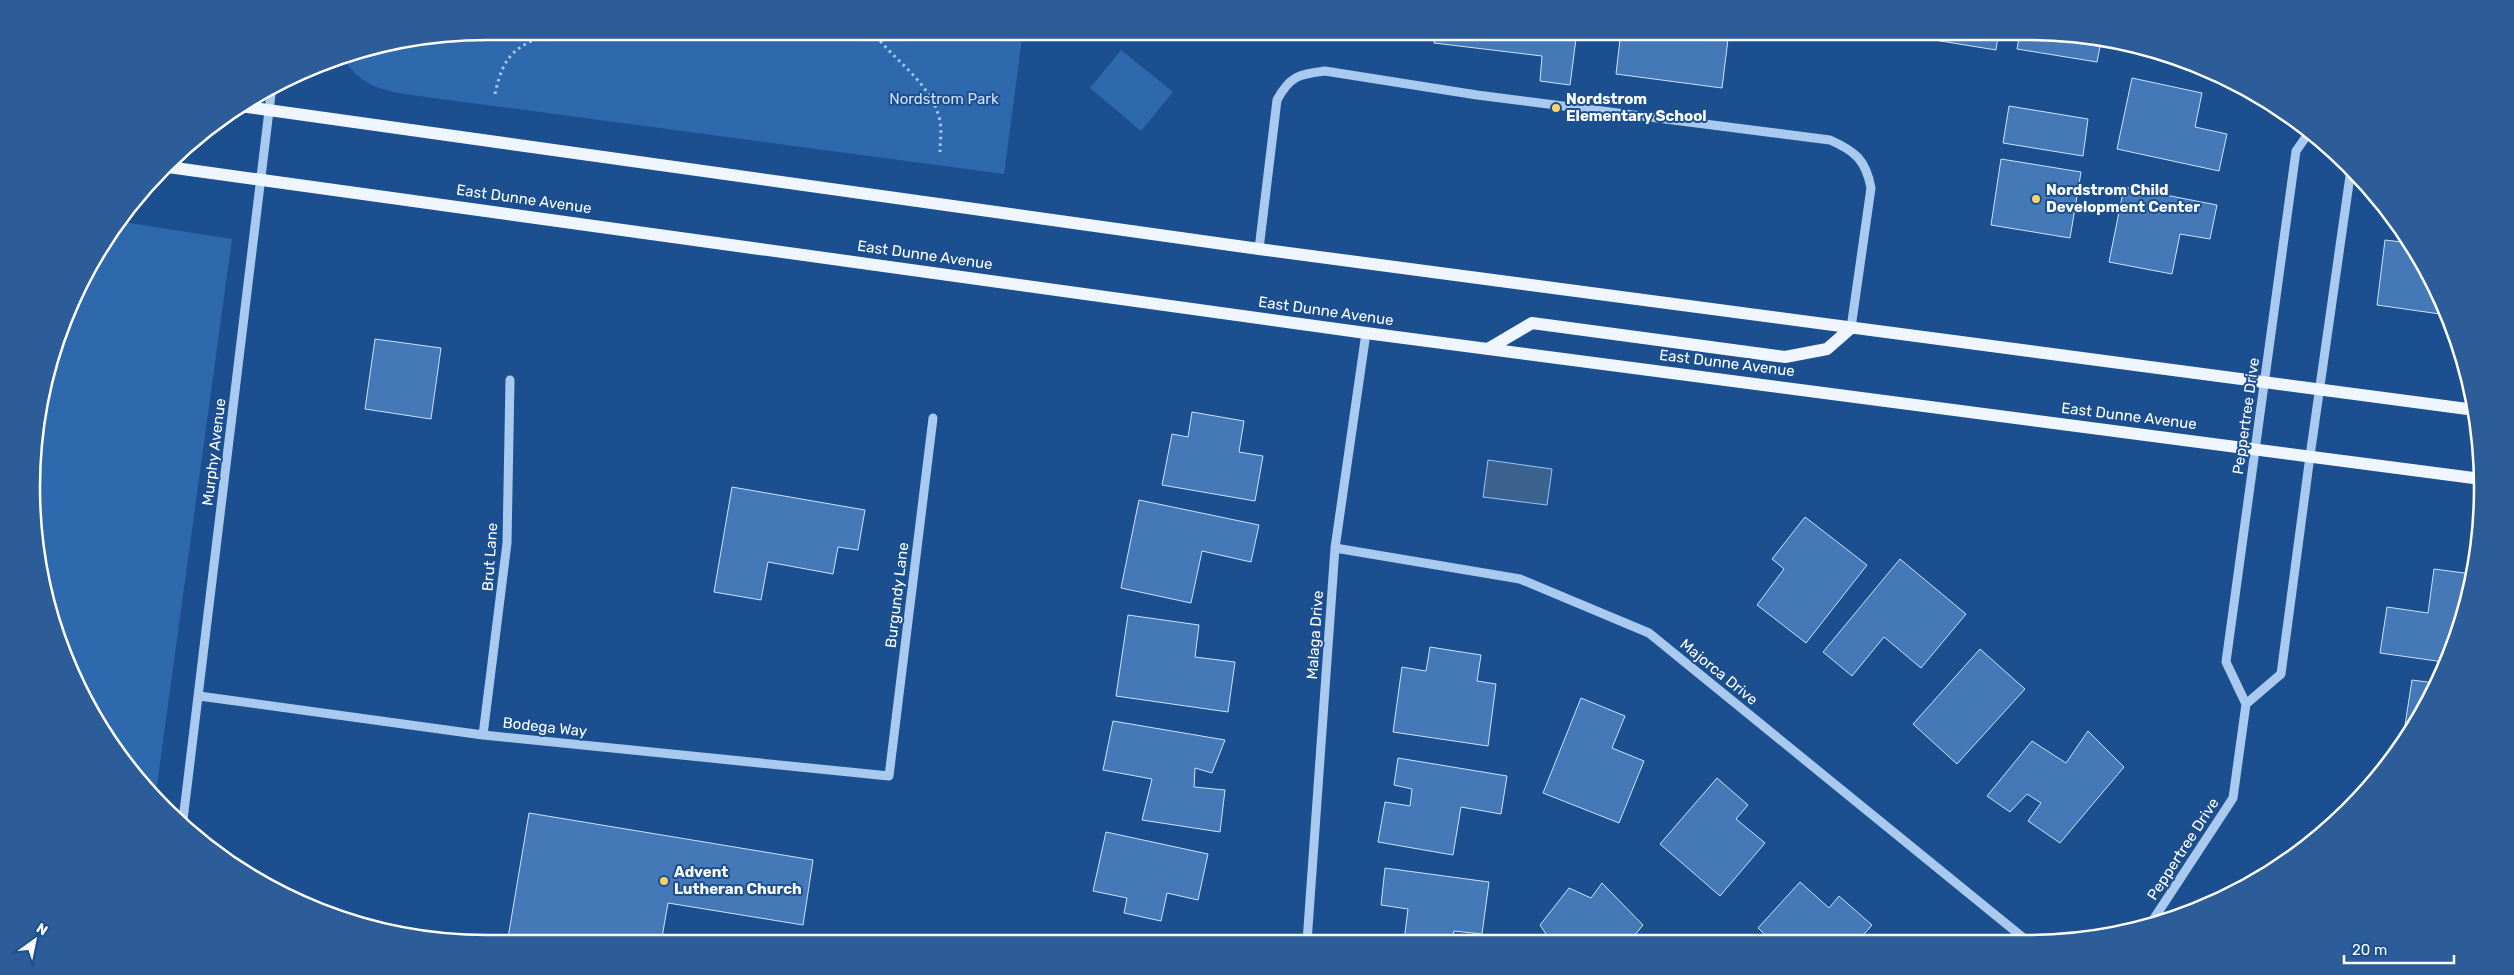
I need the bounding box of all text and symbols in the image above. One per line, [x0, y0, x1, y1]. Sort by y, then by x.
park label: Nordstrom Park [889, 90, 999, 108]
place label: Nordstrom Elementary School [1566, 90, 1707, 125]
marker: Nordstrom Elementary School [1550, 102, 1562, 114]
street label: East Dunne Avenue [455, 181, 593, 217]
place label: Nordstrom Child Development Center [2046, 181, 2200, 216]
marker: Nordstrom Child Development Center [2030, 193, 2042, 205]
street label: East Dunne Avenue [856, 237, 994, 273]
street label: East Dunne Avenue [1257, 293, 1395, 329]
street label: East Dunne Avenue [1658, 346, 1796, 380]
street label: Peppertree Drive [2229, 356, 2263, 476]
street label: Murphy Avenue [198, 397, 230, 507]
street label: East Dunne Avenue [2060, 399, 2198, 433]
street label: Brut Lane [479, 522, 501, 592]
street label: Burgundy Lane [882, 541, 912, 649]
street label: Malaga Drive [1303, 590, 1327, 680]
street label: Majorca Drive [1677, 635, 1761, 709]
street label: Bodega Way [502, 714, 588, 740]
street label: Peppertree Drive [2143, 795, 2223, 903]
place label: Advent Lutheran Church [674, 863, 802, 898]
marker: Advent Lutheran Church [658, 875, 670, 887]
north arrow [10, 915, 60, 965]
text: N [33, 920, 51, 939]
scale bar [2344, 932, 2454, 964]
text: 20 m [2352, 941, 2387, 959]

